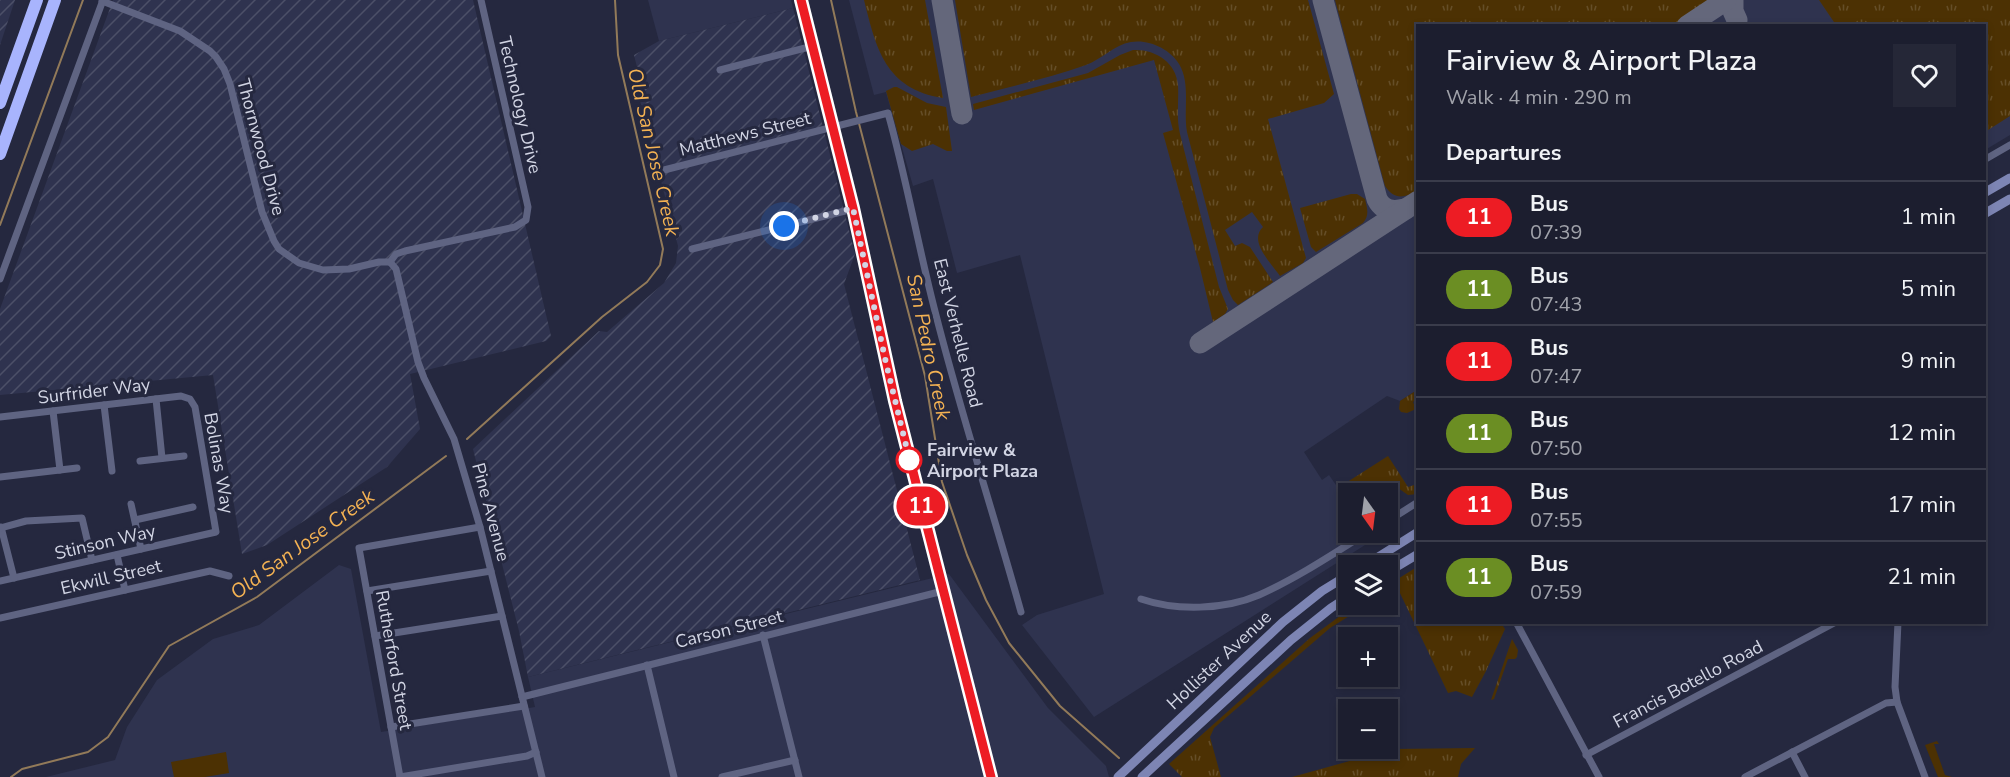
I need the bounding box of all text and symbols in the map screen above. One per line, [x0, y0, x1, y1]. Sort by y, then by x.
street label: Technology Drive [493, 34, 547, 176]
text: Fairview & Airport Plaza [1446, 42, 1757, 80]
button: heart [1893, 44, 1956, 107]
water label: Old San Jose Creek [621, 65, 686, 240]
street label: Thornwood Drive [231, 76, 291, 218]
text: Walk · 4 min · 290 m [1446, 84, 1632, 111]
street label: Matthews Street [677, 106, 814, 162]
text: Departures [1446, 138, 1561, 168]
text: Bus [1530, 189, 1569, 219]
text: 1 min [1901, 202, 1956, 232]
text: 11 [1466, 203, 1492, 231]
your location [769, 211, 799, 241]
text: 07:39 [1530, 219, 1583, 246]
street label: East Verhelle Road [928, 256, 988, 410]
text: Bus [1530, 261, 1569, 291]
water label: San Pedro Creek [900, 271, 957, 424]
text: 5 min [1901, 274, 1956, 304]
text: 11 [1466, 275, 1492, 303]
text: 07:43 [1530, 291, 1583, 318]
text: Bus [1530, 333, 1569, 363]
text: 9 min [1901, 346, 1956, 376]
text: 11 [1466, 347, 1492, 375]
text: 07:47 [1530, 363, 1583, 390]
street label: Surfrider Way [36, 372, 152, 410]
text: Bus [1530, 405, 1569, 435]
street label: Bolinas Way [198, 411, 240, 516]
text: 12 min [1888, 418, 1956, 448]
text: 11 [1466, 419, 1492, 447]
text: 07:50 [1530, 435, 1583, 462]
place label: Fairview & Airport Plaza [927, 438, 1038, 483]
marker: Fairview & Airport Plaza [896, 447, 922, 473]
street label: Pine Avenue [466, 460, 516, 564]
text: Bus [1530, 477, 1569, 507]
water label: Old San Jose Creek [225, 482, 381, 606]
north arrow [1338, 483, 1398, 543]
map controls [1338, 483, 1398, 759]
line badge: 11 [894, 486, 948, 526]
text: 17 min [1888, 490, 1956, 520]
text: 11 [1466, 491, 1492, 519]
text: 11 [908, 492, 934, 520]
text: 07:55 [1530, 507, 1583, 534]
street label: Stinson Way [52, 519, 158, 565]
text: Bus [1530, 549, 1569, 579]
street label: Ekwill Street [58, 554, 165, 600]
button: layers [1338, 555, 1398, 615]
text: 21 min [1888, 562, 1956, 592]
text: 11 [1466, 563, 1492, 591]
text: 07:59 [1530, 579, 1583, 606]
street label: Rutherford Street [370, 588, 418, 732]
street label: Carson Street [673, 604, 786, 654]
street label: Hollister Avenue [1161, 605, 1277, 715]
button: + [1338, 627, 1398, 687]
street label: Francis Botello Road [1609, 634, 1767, 734]
button: − [1338, 699, 1398, 759]

